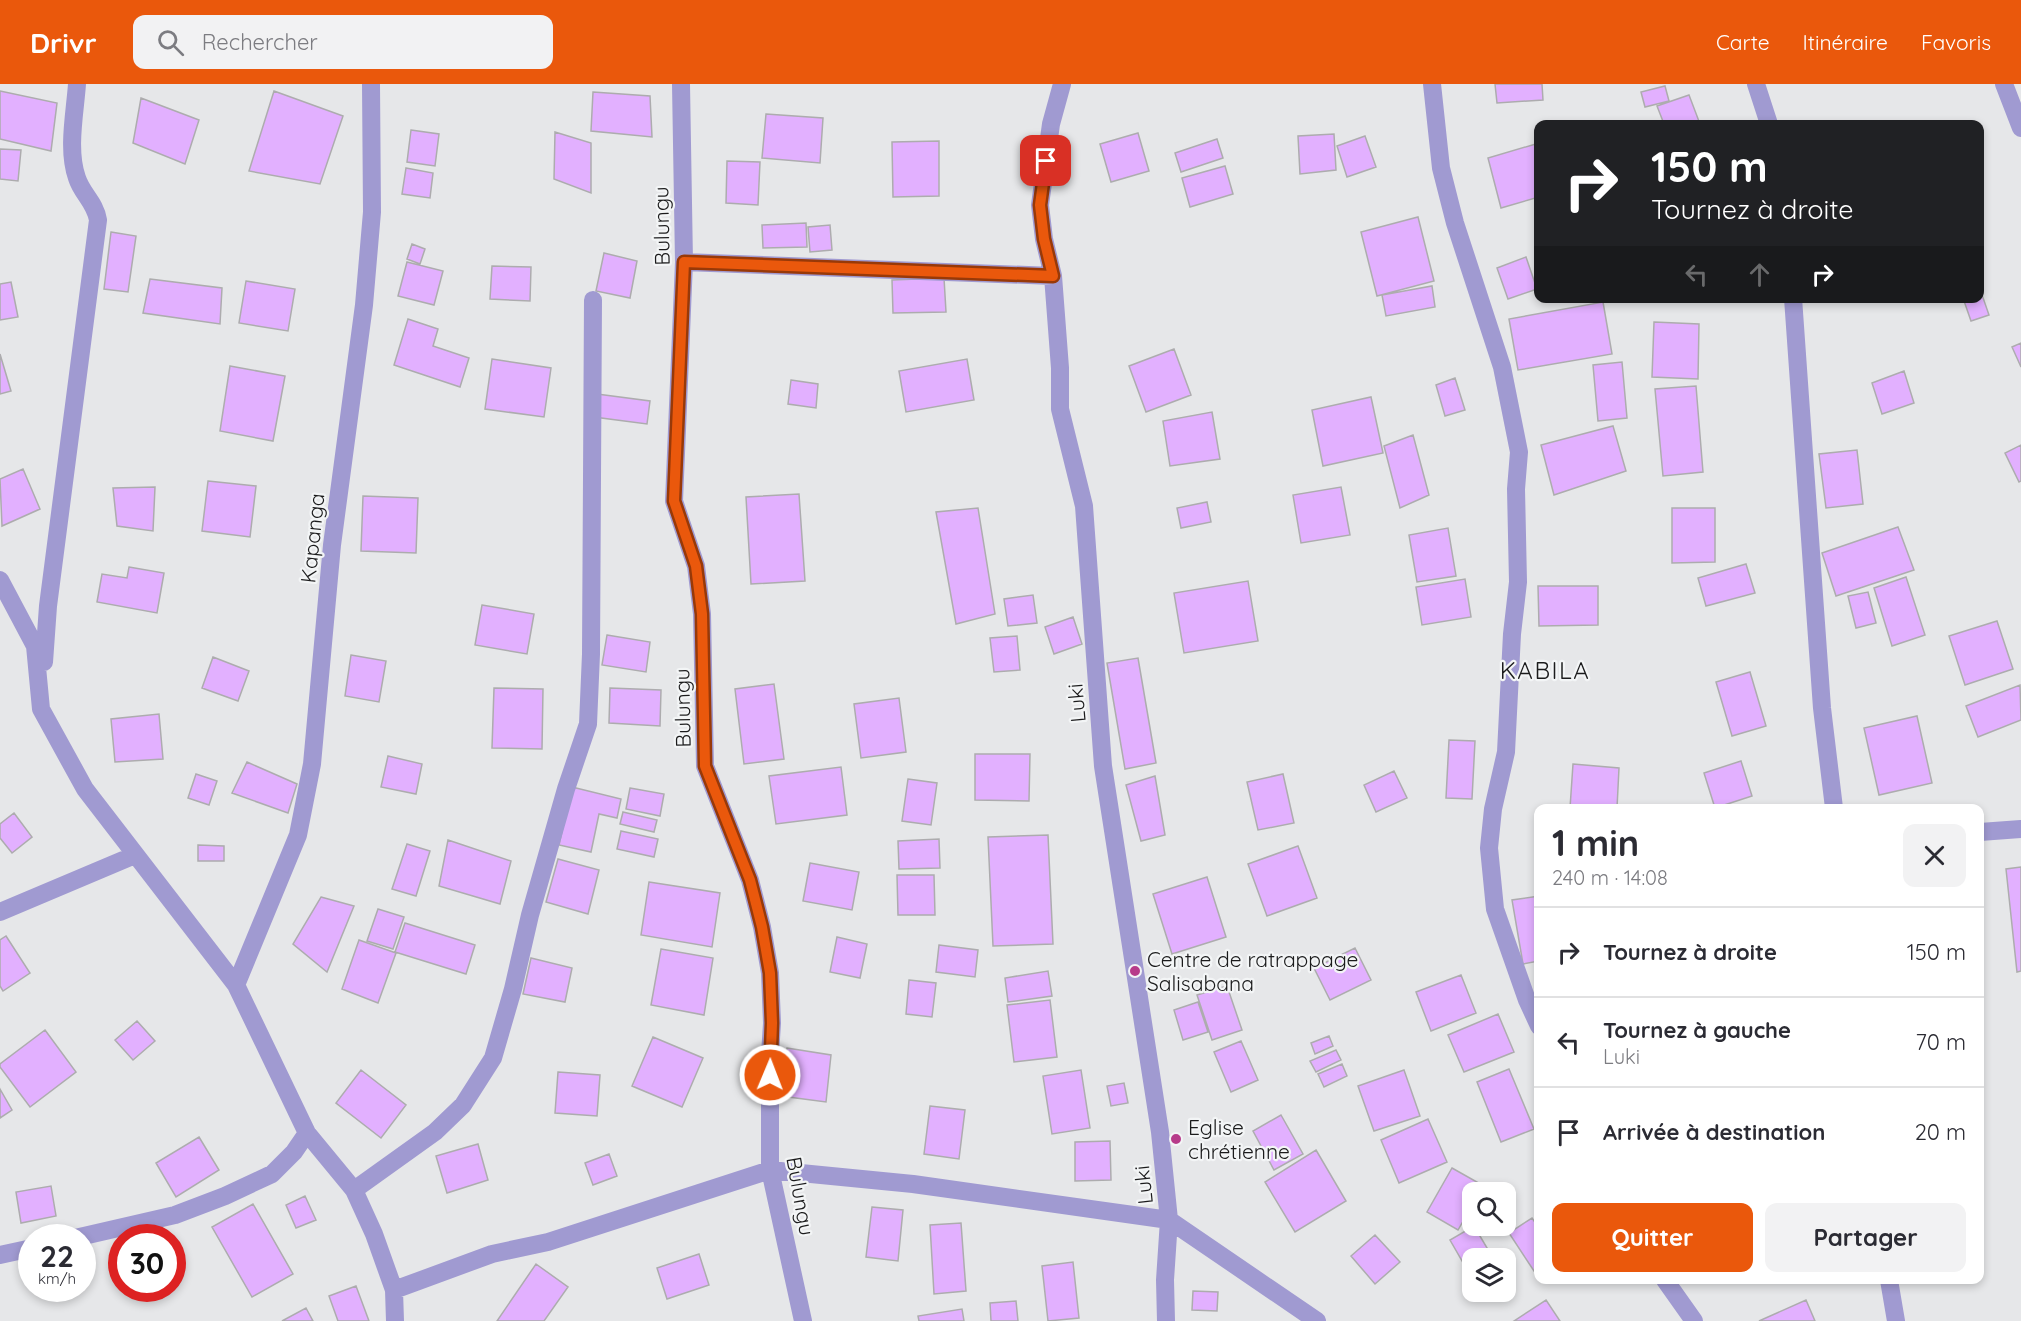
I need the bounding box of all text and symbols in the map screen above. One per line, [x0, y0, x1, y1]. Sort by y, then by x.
search box [133, 15, 553, 69]
text: Drivr [30, 25, 97, 60]
icon: search [154, 26, 187, 59]
text: Rechercher [202, 28, 318, 56]
text: Carte [1716, 29, 1770, 55]
text: Itinéraire [1803, 29, 1888, 55]
text: Favoris [1921, 29, 1991, 55]
pin [1020, 135, 1071, 186]
text: 150 m [1651, 140, 1768, 193]
icon: arrive [1029, 144, 1062, 177]
icon: right [1552, 144, 1630, 222]
street label: Bulungu [647, 186, 675, 266]
text: Tournez à droite [1651, 192, 1854, 226]
icon: left [1680, 258, 1713, 291]
icon: ahead [1743, 258, 1776, 291]
icon: right [1806, 258, 1839, 291]
street label: Kapanga [294, 492, 330, 584]
district label: KABILA [1500, 655, 1590, 685]
street label: Bulungu [668, 668, 696, 748]
street label: Luki [1061, 683, 1091, 723]
text: 1 min [1552, 820, 1639, 865]
button: close [1903, 824, 1966, 887]
text: 240 m · 14:08 [1552, 865, 1668, 890]
icon: right [1552, 936, 1585, 969]
text: Tournez à droite [1603, 938, 1777, 966]
text: 150 m [1907, 938, 1966, 966]
place label: Centre de ratrappage Salisabana [1147, 946, 1358, 996]
marker: Centre de ratrappage Salisabana [1128, 964, 1142, 978]
text: Tournez à gauche [1603, 1016, 1791, 1044]
icon: left [1552, 1026, 1585, 1059]
text: 70 m [1916, 1028, 1966, 1056]
position arrow [738, 1043, 802, 1107]
text: Luki [1603, 1044, 1640, 1069]
place label: Eglise chrétienne [1188, 1114, 1290, 1164]
icon: arrive [1552, 1116, 1585, 1149]
text: Arrivée à destination [1603, 1118, 1825, 1146]
text: 20 m [1915, 1118, 1966, 1146]
marker: Eglise chrétienne [1169, 1132, 1183, 1146]
street label: Bulungu [781, 1155, 821, 1237]
street label: Luki [1128, 1164, 1158, 1206]
map controls [1462, 1182, 1516, 1302]
button: search [1462, 1182, 1516, 1236]
button: Quitter [1552, 1203, 1753, 1272]
button: Partager [1765, 1203, 1966, 1272]
speed limit sign: 30 [108, 1224, 186, 1302]
text: 22 [40, 1237, 74, 1275]
button: layers [1462, 1248, 1516, 1302]
text: km/h [38, 1269, 76, 1288]

